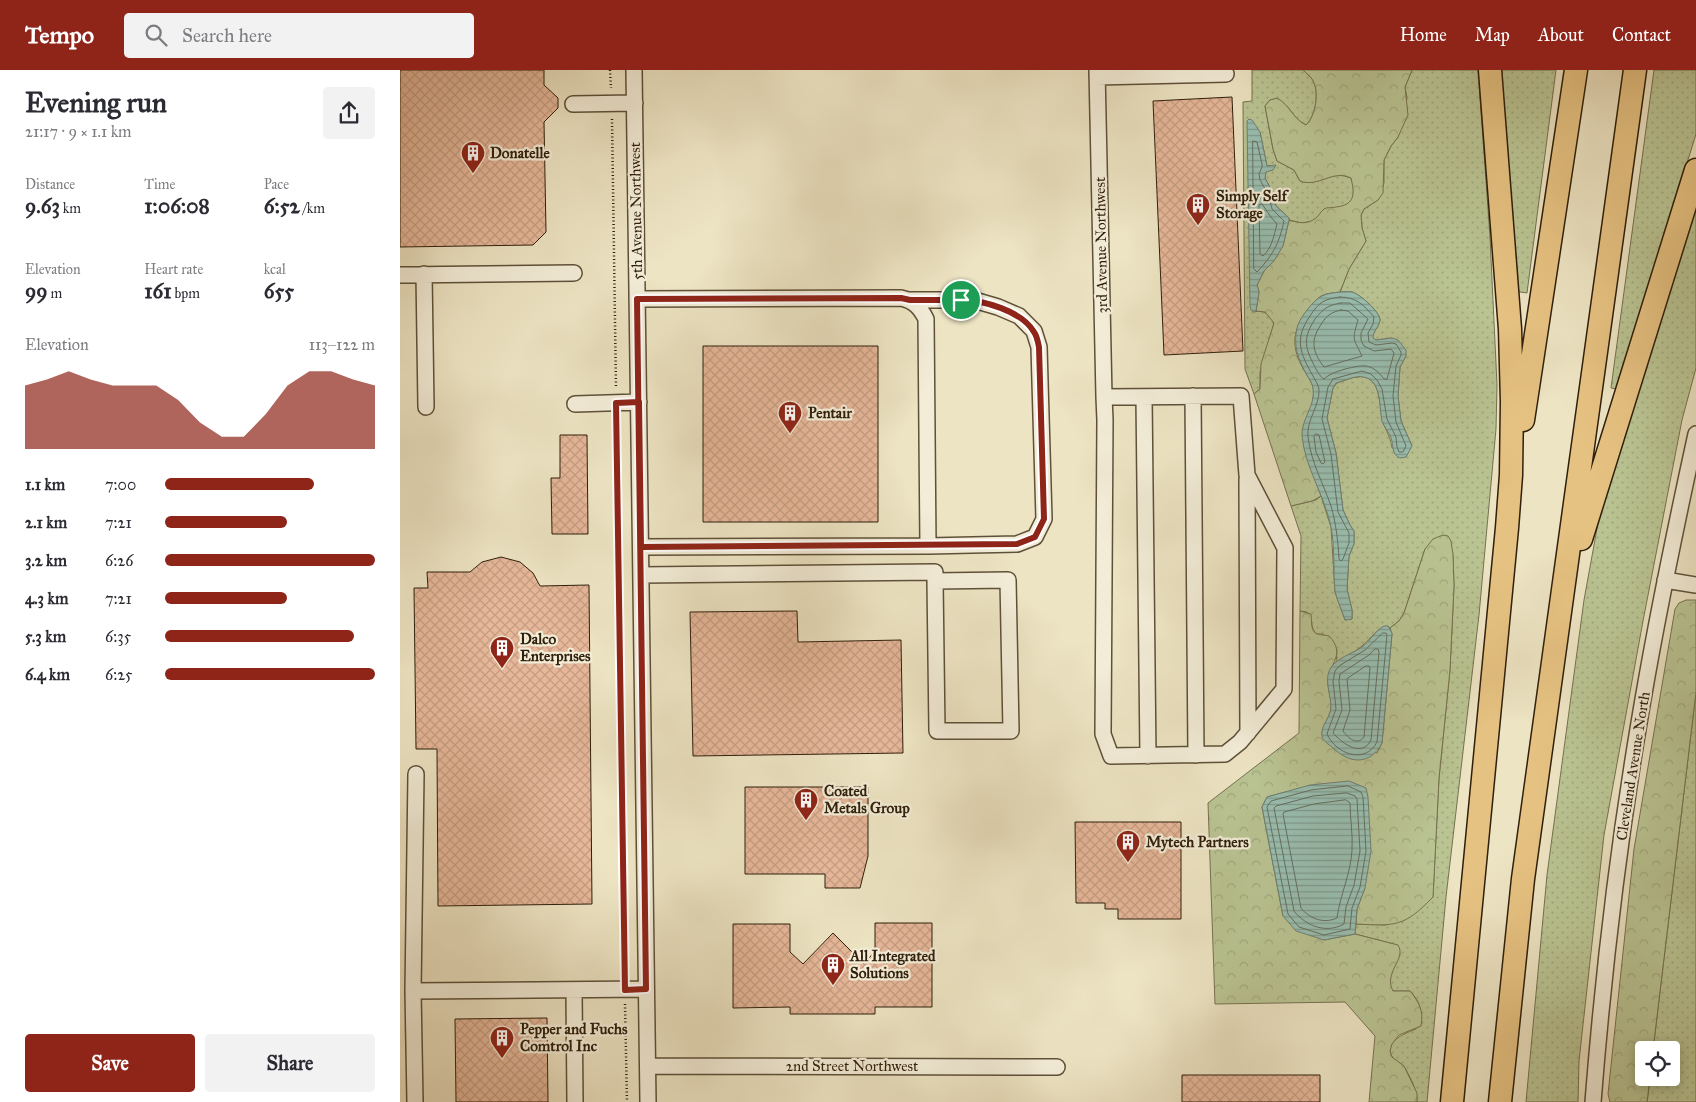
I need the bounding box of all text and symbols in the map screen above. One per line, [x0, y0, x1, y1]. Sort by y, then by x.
search box [124, 13, 474, 58]
text: Tempo [25, 20, 94, 50]
icon: search [142, 21, 170, 49]
text: Search here [182, 24, 272, 47]
text: Home [1400, 24, 1447, 46]
text: Map [1475, 24, 1510, 46]
text: About [1538, 24, 1584, 46]
text: Contact [1612, 24, 1671, 46]
text: Evening run [25, 85, 167, 120]
button: share [323, 87, 375, 139]
text: 21:17 · 9 × 1.1 km [25, 122, 132, 141]
building icon: Donatelle [460, 140, 486, 174]
street label: 5th Avenue Northwest [626, 141, 646, 280]
place label: Donatelle [490, 144, 551, 162]
text: Distance [25, 176, 75, 193]
text: Time [144, 176, 175, 193]
text: Pace [264, 176, 289, 193]
street label: 3rd Avenue Northwest [1091, 176, 1111, 313]
place label: Simply Self Storage [1216, 187, 1290, 223]
building icon: Simply Self Storage [1185, 192, 1211, 226]
text: 9.63 [25, 193, 60, 219]
text: 1:06:08 [144, 193, 210, 219]
text: 6:52 [264, 193, 300, 219]
text: km [60, 200, 81, 217]
text: /km [300, 200, 325, 217]
text: Elevation [25, 261, 81, 278]
text: Heart rate [144, 261, 203, 278]
text: kcal [264, 261, 286, 278]
text: 99 [25, 278, 48, 304]
text: 161 [144, 278, 172, 304]
text: 655 [264, 278, 294, 304]
pin [940, 279, 982, 321]
text: m [48, 285, 62, 302]
text: bpm [172, 285, 200, 302]
icon: arrive [947, 286, 975, 314]
text: Elevation [25, 335, 89, 354]
text: 113–122 m [309, 335, 375, 354]
building icon: Pentair [777, 400, 803, 434]
place label: Pentair [808, 404, 852, 422]
text: 1.1 km [25, 475, 65, 494]
text: 7:00 [105, 475, 136, 494]
text: 2.1 km [25, 513, 67, 532]
text: 7:21 [105, 513, 132, 532]
text: 3.2 km [25, 551, 67, 570]
text: 6:26 [105, 551, 133, 570]
text: 4.3 km [25, 589, 68, 608]
text: 7:21 [105, 589, 132, 608]
text: 5.3 km [25, 627, 66, 646]
text: 6:35 [105, 627, 131, 646]
place label: Dalco Enterprises [520, 630, 591, 666]
building icon: Dalco Enterprises [489, 635, 515, 669]
text: 6.4 km [25, 665, 70, 684]
text: 6:25 [105, 665, 132, 684]
street label: Cleveland Avenue North [1612, 690, 1654, 842]
place label: Coated Metals Group [824, 782, 910, 818]
building icon: Coated Metals Group [793, 787, 819, 821]
building icon: Mytech Partners [1115, 829, 1141, 863]
place label: Mytech Partners [1146, 833, 1249, 852]
place label: All Integrated Solutions [849, 947, 936, 982]
building icon: All Integrated Solutions [820, 952, 846, 986]
place label: Pepper and Fuchs Comtrol Inc [520, 1020, 628, 1055]
building icon: Pepper and Fuchs Comtrol Inc [489, 1025, 515, 1059]
button: Save [25, 1034, 195, 1092]
button: Share [205, 1034, 375, 1092]
map controls [1635, 1041, 1680, 1086]
button: locate [1635, 1041, 1680, 1086]
street label: 2nd Street Northwest [786, 1057, 919, 1075]

